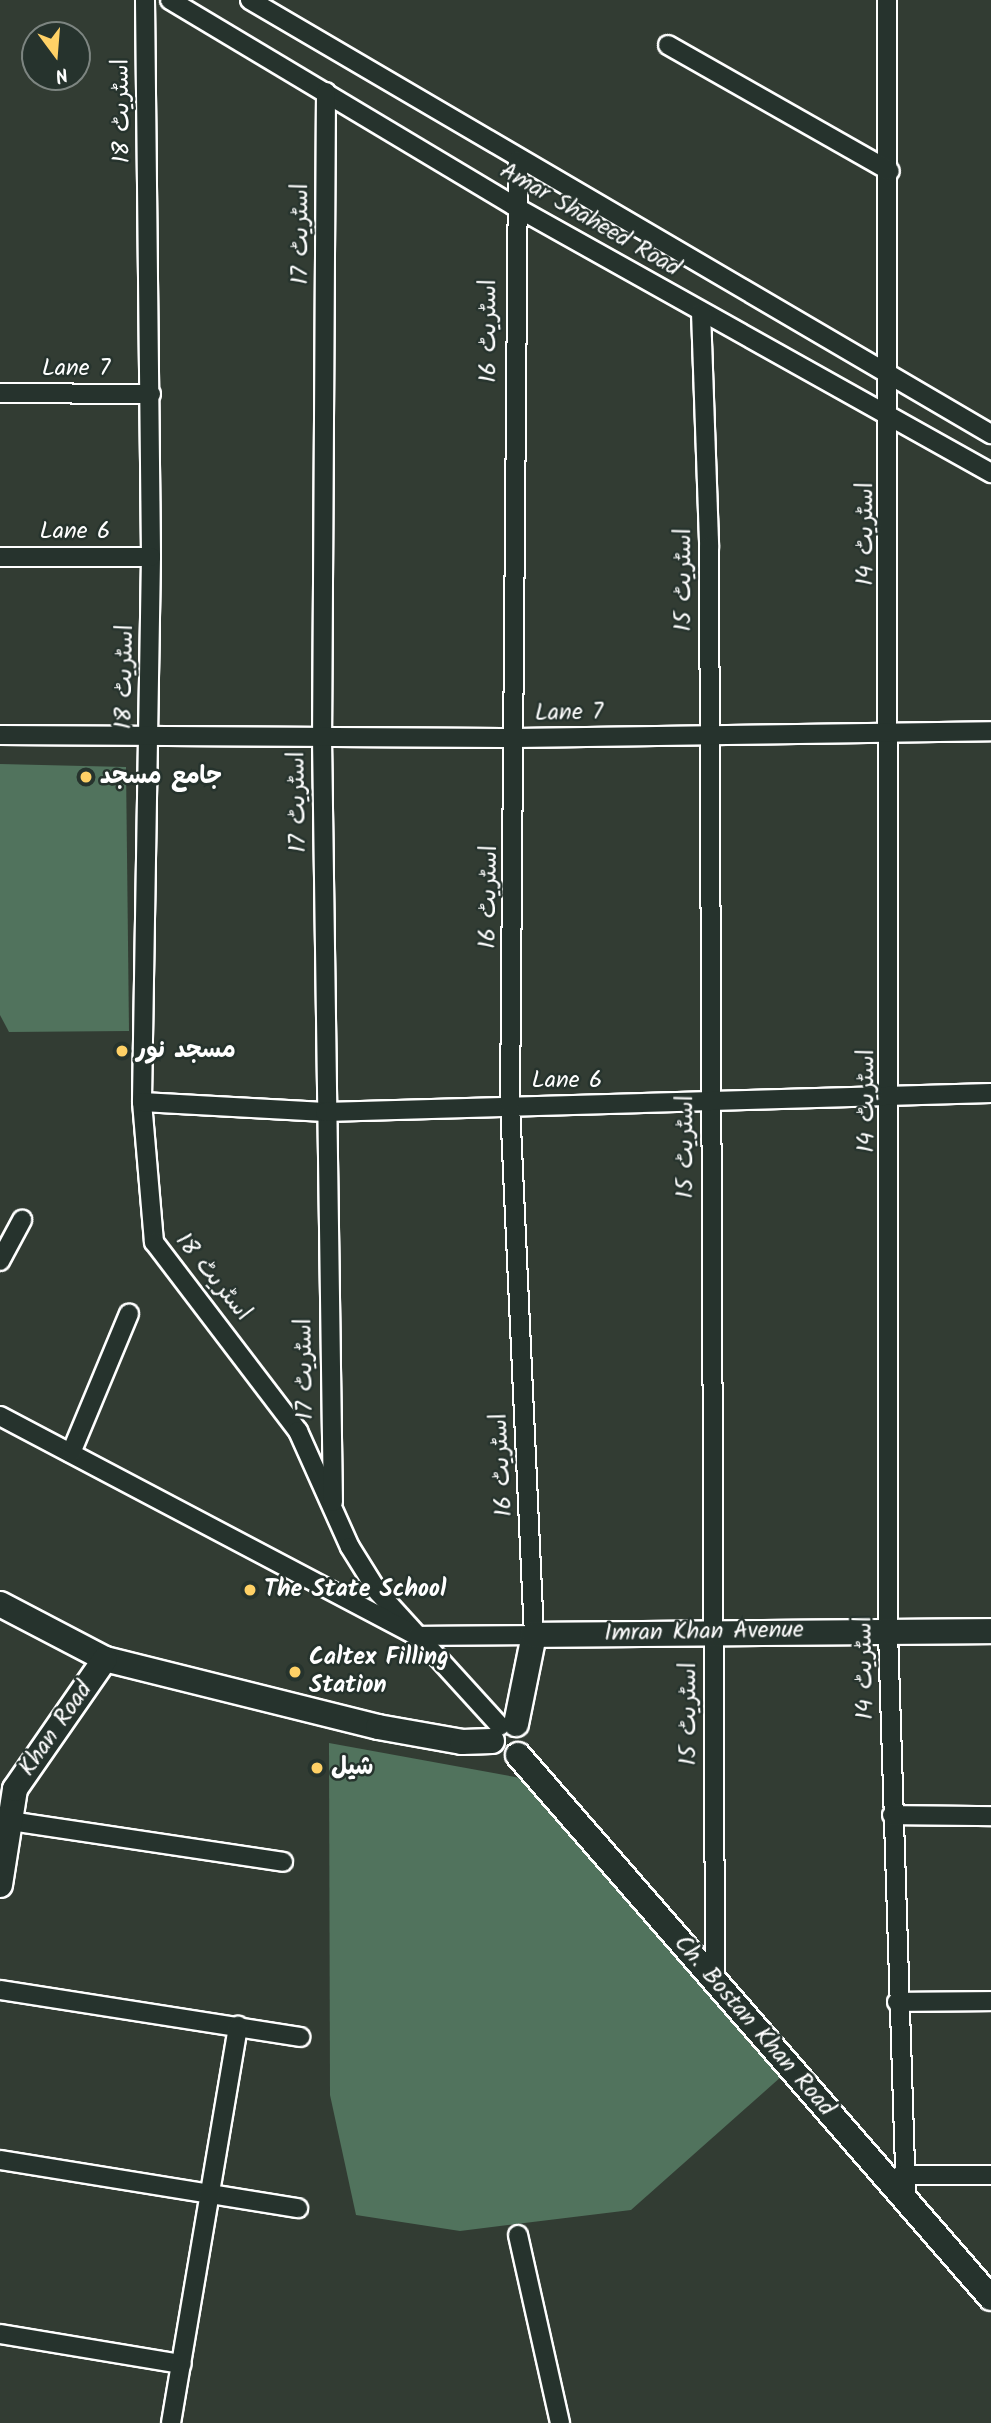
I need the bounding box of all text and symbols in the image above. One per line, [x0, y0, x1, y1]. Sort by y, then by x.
north arrow [21, 21, 91, 91]
text: N [51, 58, 71, 90]
street label: اسٹریٹ 18 [107, 58, 137, 164]
street label: Amar Shaheed Road [495, 157, 685, 283]
street label: اسٹریٹ 17 [287, 183, 315, 285]
street label: اسٹریٹ 16 [475, 279, 503, 383]
street label: Lane 7 [42, 355, 110, 383]
street label: اسٹریٹ 14 [852, 482, 880, 586]
street label: Lane 6 [40, 518, 110, 546]
street label: اسٹریٹ 15 [670, 528, 698, 632]
street label: اسٹریٹ 18 [110, 624, 140, 730]
street label: Lane 7 [534, 698, 604, 728]
street label: اسٹریٹ 17 [283, 751, 313, 853]
place label: جامع مسجد [100, 763, 222, 791]
marker: جامع مسجد [78, 769, 94, 785]
street label: اسٹریٹ 16 [474, 845, 504, 949]
place label: مسجد نور [136, 1037, 236, 1065]
marker: مسجد نور [114, 1043, 130, 1059]
street label: اسٹریٹ 14 [853, 1049, 881, 1153]
street label: Lane 6 [532, 1067, 602, 1095]
street label: اسٹریٹ 15 [672, 1095, 700, 1199]
street label: اسٹریٹ 18 [169, 1227, 257, 1327]
street label: اسٹریٹ 17 [290, 1318, 320, 1420]
street label: اسٹریٹ 16 [485, 1412, 519, 1518]
place label: The State School [264, 1576, 446, 1604]
marker: The State School [242, 1582, 258, 1598]
street label: Imran Khan Avenue [604, 1616, 804, 1648]
street label: اسٹریٹ 14 [850, 1616, 880, 1720]
place label: Caltex Filling Station [309, 1644, 449, 1700]
street label: اسٹریٹ 15 [675, 1662, 703, 1766]
marker: Caltex Filling Station [287, 1664, 303, 1680]
street label: Khan Road [13, 1676, 99, 1782]
place label: شیل [331, 1754, 373, 1782]
marker: شیل [309, 1760, 325, 1776]
street label: Ch. Bostan Khan Road [667, 1929, 841, 2123]

